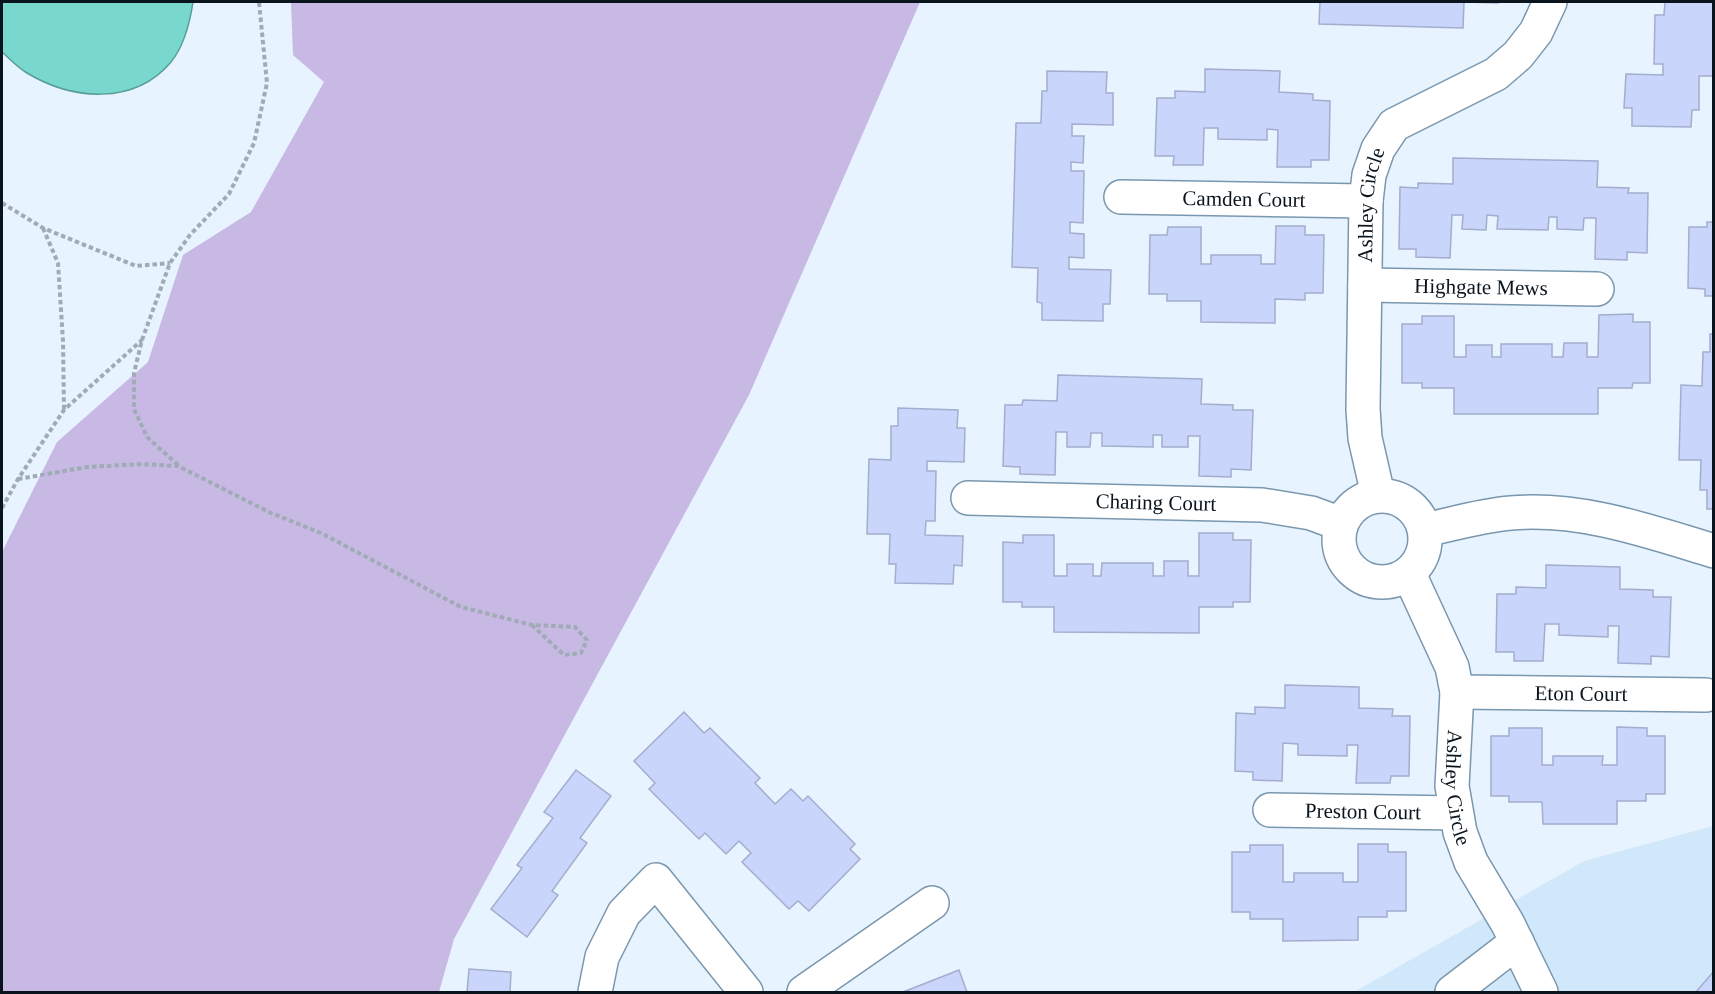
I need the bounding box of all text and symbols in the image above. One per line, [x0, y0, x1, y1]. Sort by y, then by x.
street label: Ashley Circle [1353, 144, 1390, 263]
street label: Camden Court [1182, 186, 1306, 212]
street label: Highgate Mews [1414, 274, 1548, 300]
street label: Charing Court [1095, 489, 1217, 516]
street label: Eton Court [1534, 681, 1628, 706]
street label: Ashley Circle [1440, 729, 1476, 849]
street label: Preston Court [1305, 799, 1421, 824]

